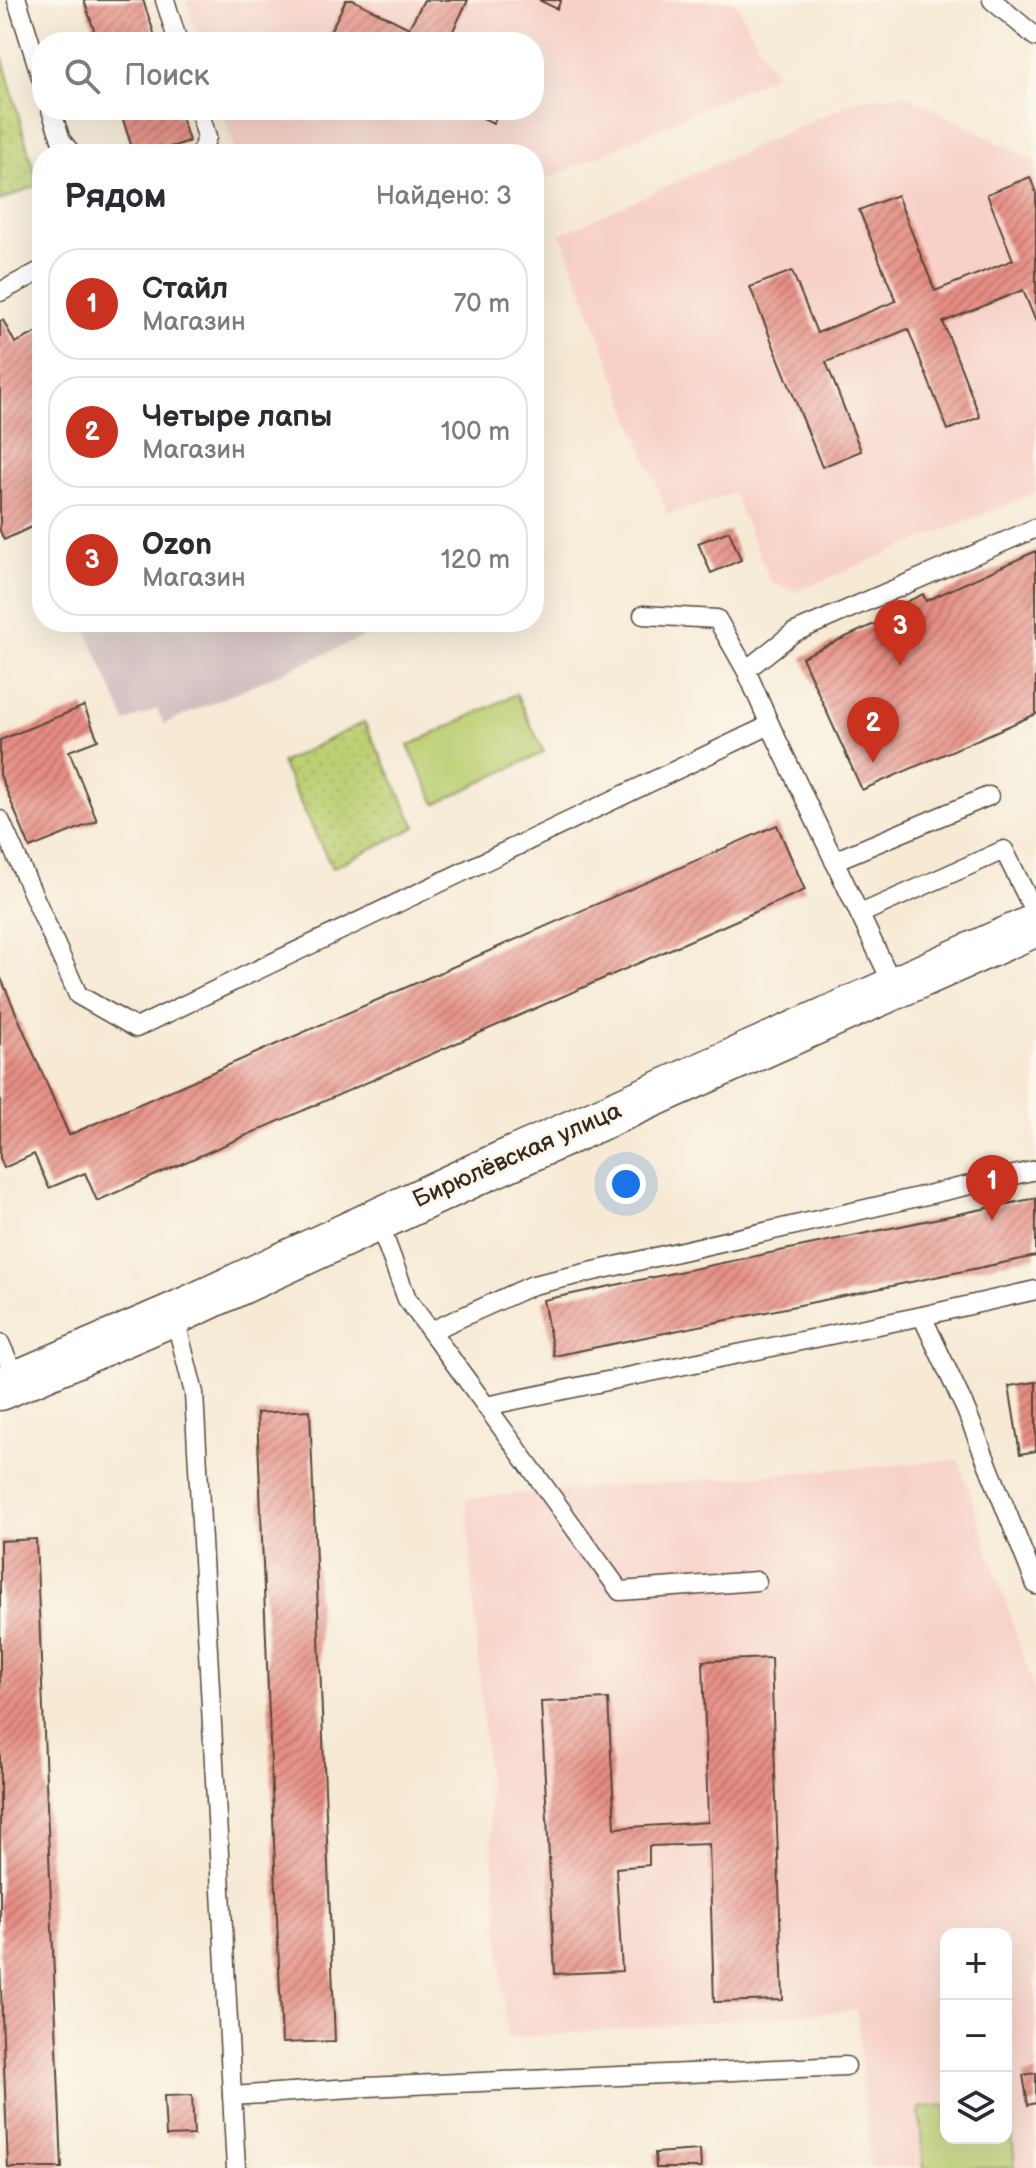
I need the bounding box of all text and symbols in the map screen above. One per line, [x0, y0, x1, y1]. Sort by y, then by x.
search box [32, 32, 544, 120]
icon: search [60, 54, 104, 98]
text: Поиск [124, 58, 210, 94]
text: Рядом [64, 176, 166, 217]
text: Найдено: 3 [376, 181, 512, 212]
text: Стайл [142, 271, 228, 307]
text: 1 [87, 289, 97, 320]
text: 70 m [453, 289, 510, 320]
text: Магазин [142, 307, 246, 338]
text: Четыре лапы [142, 399, 332, 435]
text: 2 [84, 417, 100, 448]
text: 100 m [441, 417, 510, 448]
text: Магазин [142, 435, 246, 466]
text: Ozon [142, 527, 212, 563]
text: 3 [84, 545, 100, 576]
text: 120 m [441, 545, 510, 576]
text: Магазин [142, 563, 246, 594]
pin: 3 [874, 600, 926, 666]
pin: 2 [847, 697, 899, 763]
street label: Бирюлёвская улица [408, 1096, 626, 1214]
pin: 1 [966, 1155, 1018, 1221]
your location [606, 1164, 646, 1204]
map controls [940, 1928, 1012, 2144]
button: + [940, 1928, 1012, 2000]
button: − [940, 2000, 1012, 2072]
button: layers [940, 2072, 1012, 2144]

